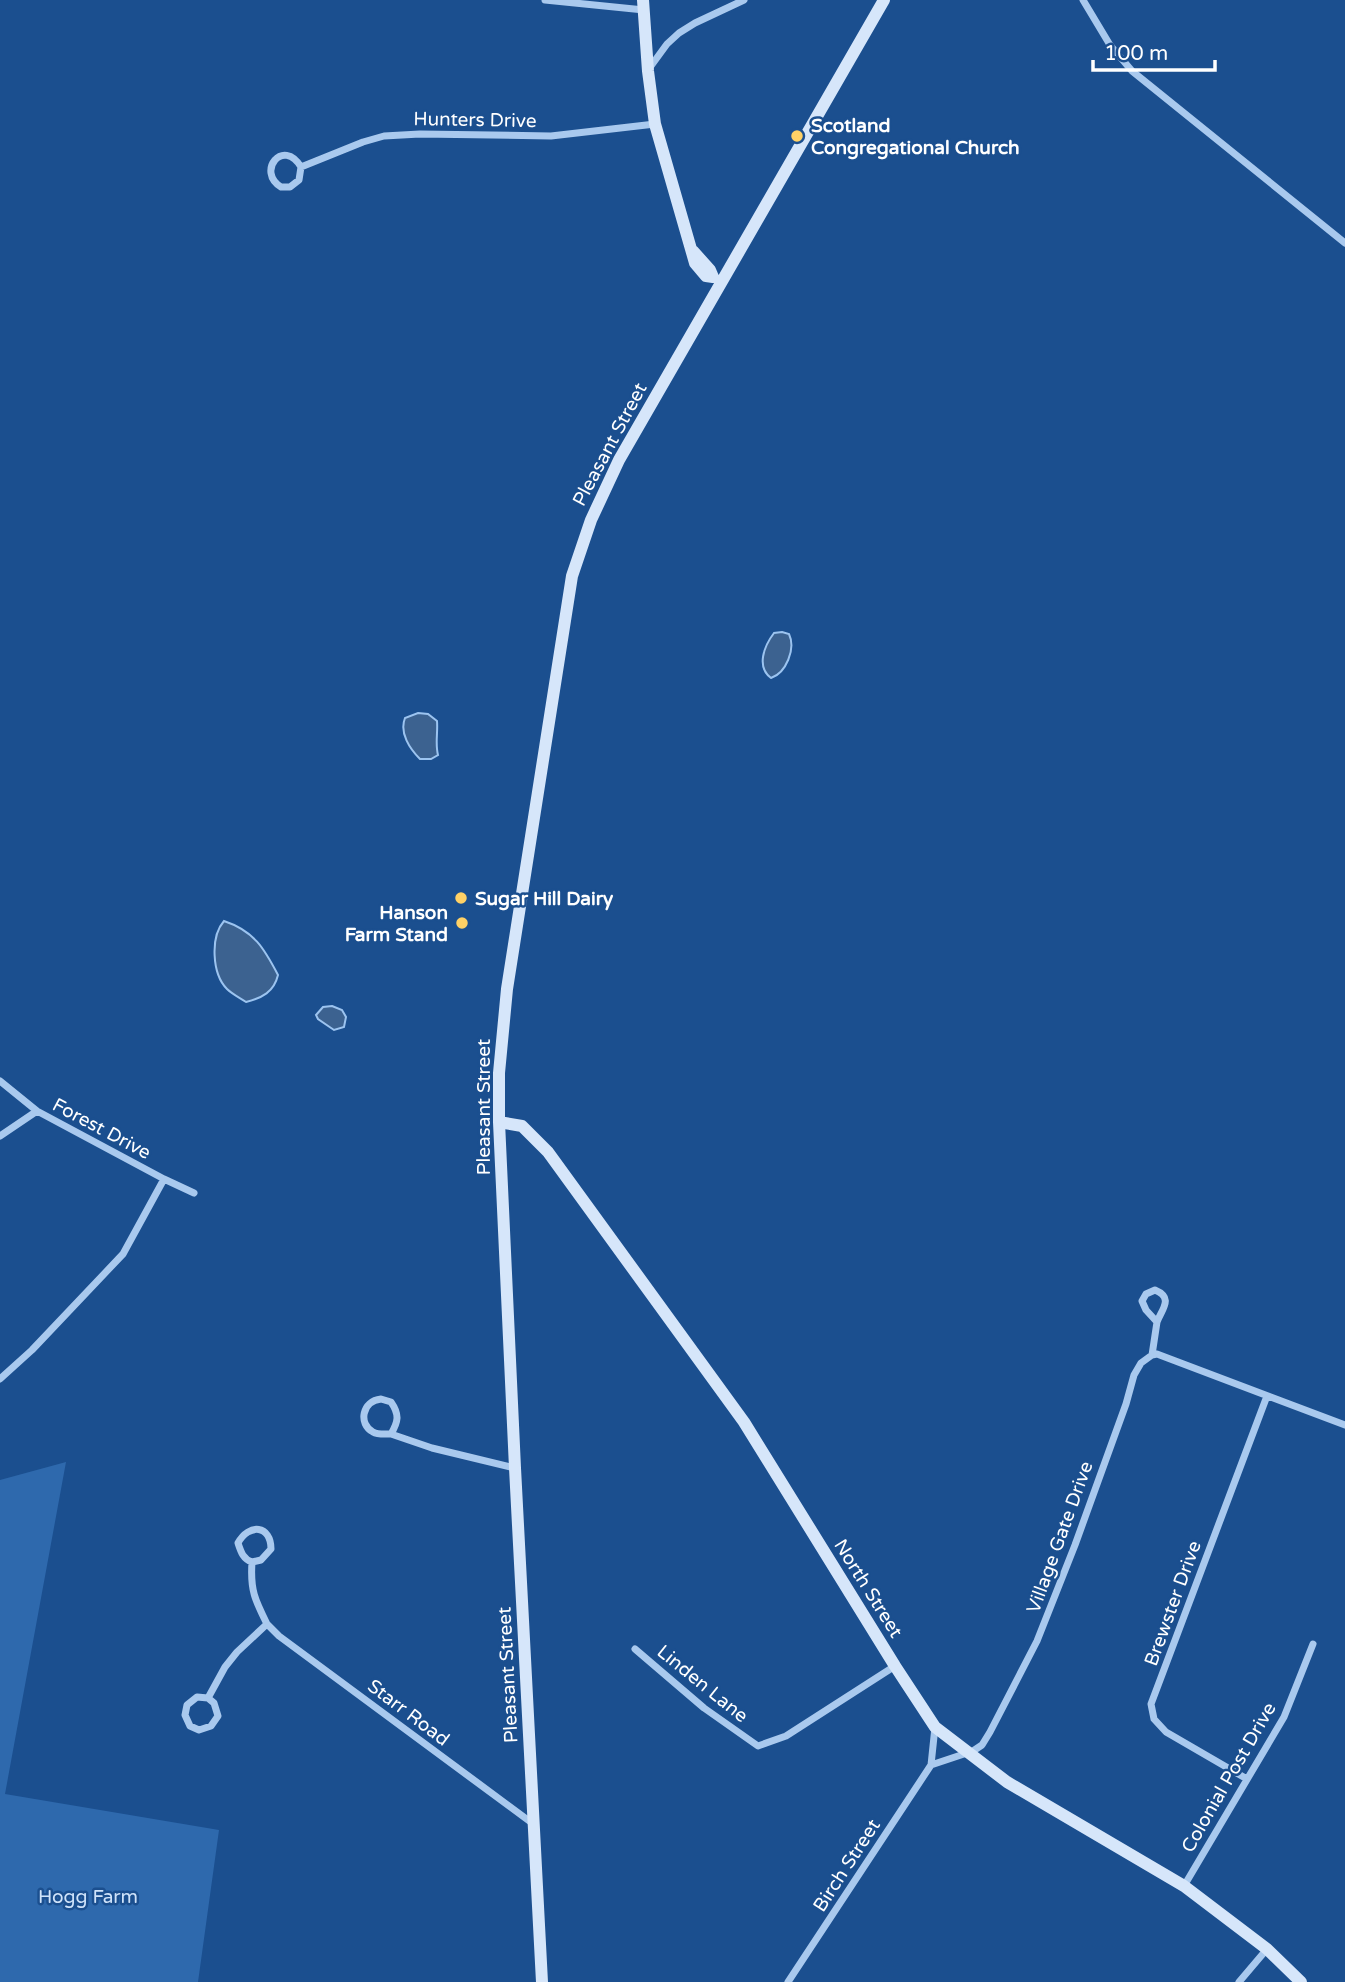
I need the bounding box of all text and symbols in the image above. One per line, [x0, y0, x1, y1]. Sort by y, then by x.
scale bar [1093, 28, 1216, 72]
text: 100 m [1104, 41, 1168, 66]
street label: Hunters Drive [413, 108, 537, 132]
place label: Scotland Congregational Church [811, 115, 1020, 160]
marker: Scotland Congregational Church [789, 128, 805, 144]
street label: Pleasant Street [568, 379, 652, 510]
place label: Sugar Hill Dairy [475, 888, 614, 911]
marker: Sugar Hill Dairy [453, 890, 469, 906]
place label: Hanson Farm Stand [345, 902, 448, 946]
marker: Hanson Farm Stand [454, 915, 470, 931]
street label: Pleasant Street [473, 1039, 495, 1175]
street label: Forest Drive [49, 1094, 154, 1164]
street label: Village Gate Drive [1022, 1458, 1098, 1616]
street label: North Street [829, 1535, 907, 1642]
street label: Brewster Drive [1140, 1538, 1206, 1669]
street label: Pleasant Street [493, 1606, 523, 1744]
street label: Linden Lane [653, 1640, 752, 1727]
street label: Starr Road [363, 1675, 454, 1751]
street label: Colonial Post Drive [1177, 1699, 1281, 1856]
street label: Birch Street [809, 1815, 885, 1916]
park label: Hogg Farm [38, 1886, 138, 1908]

